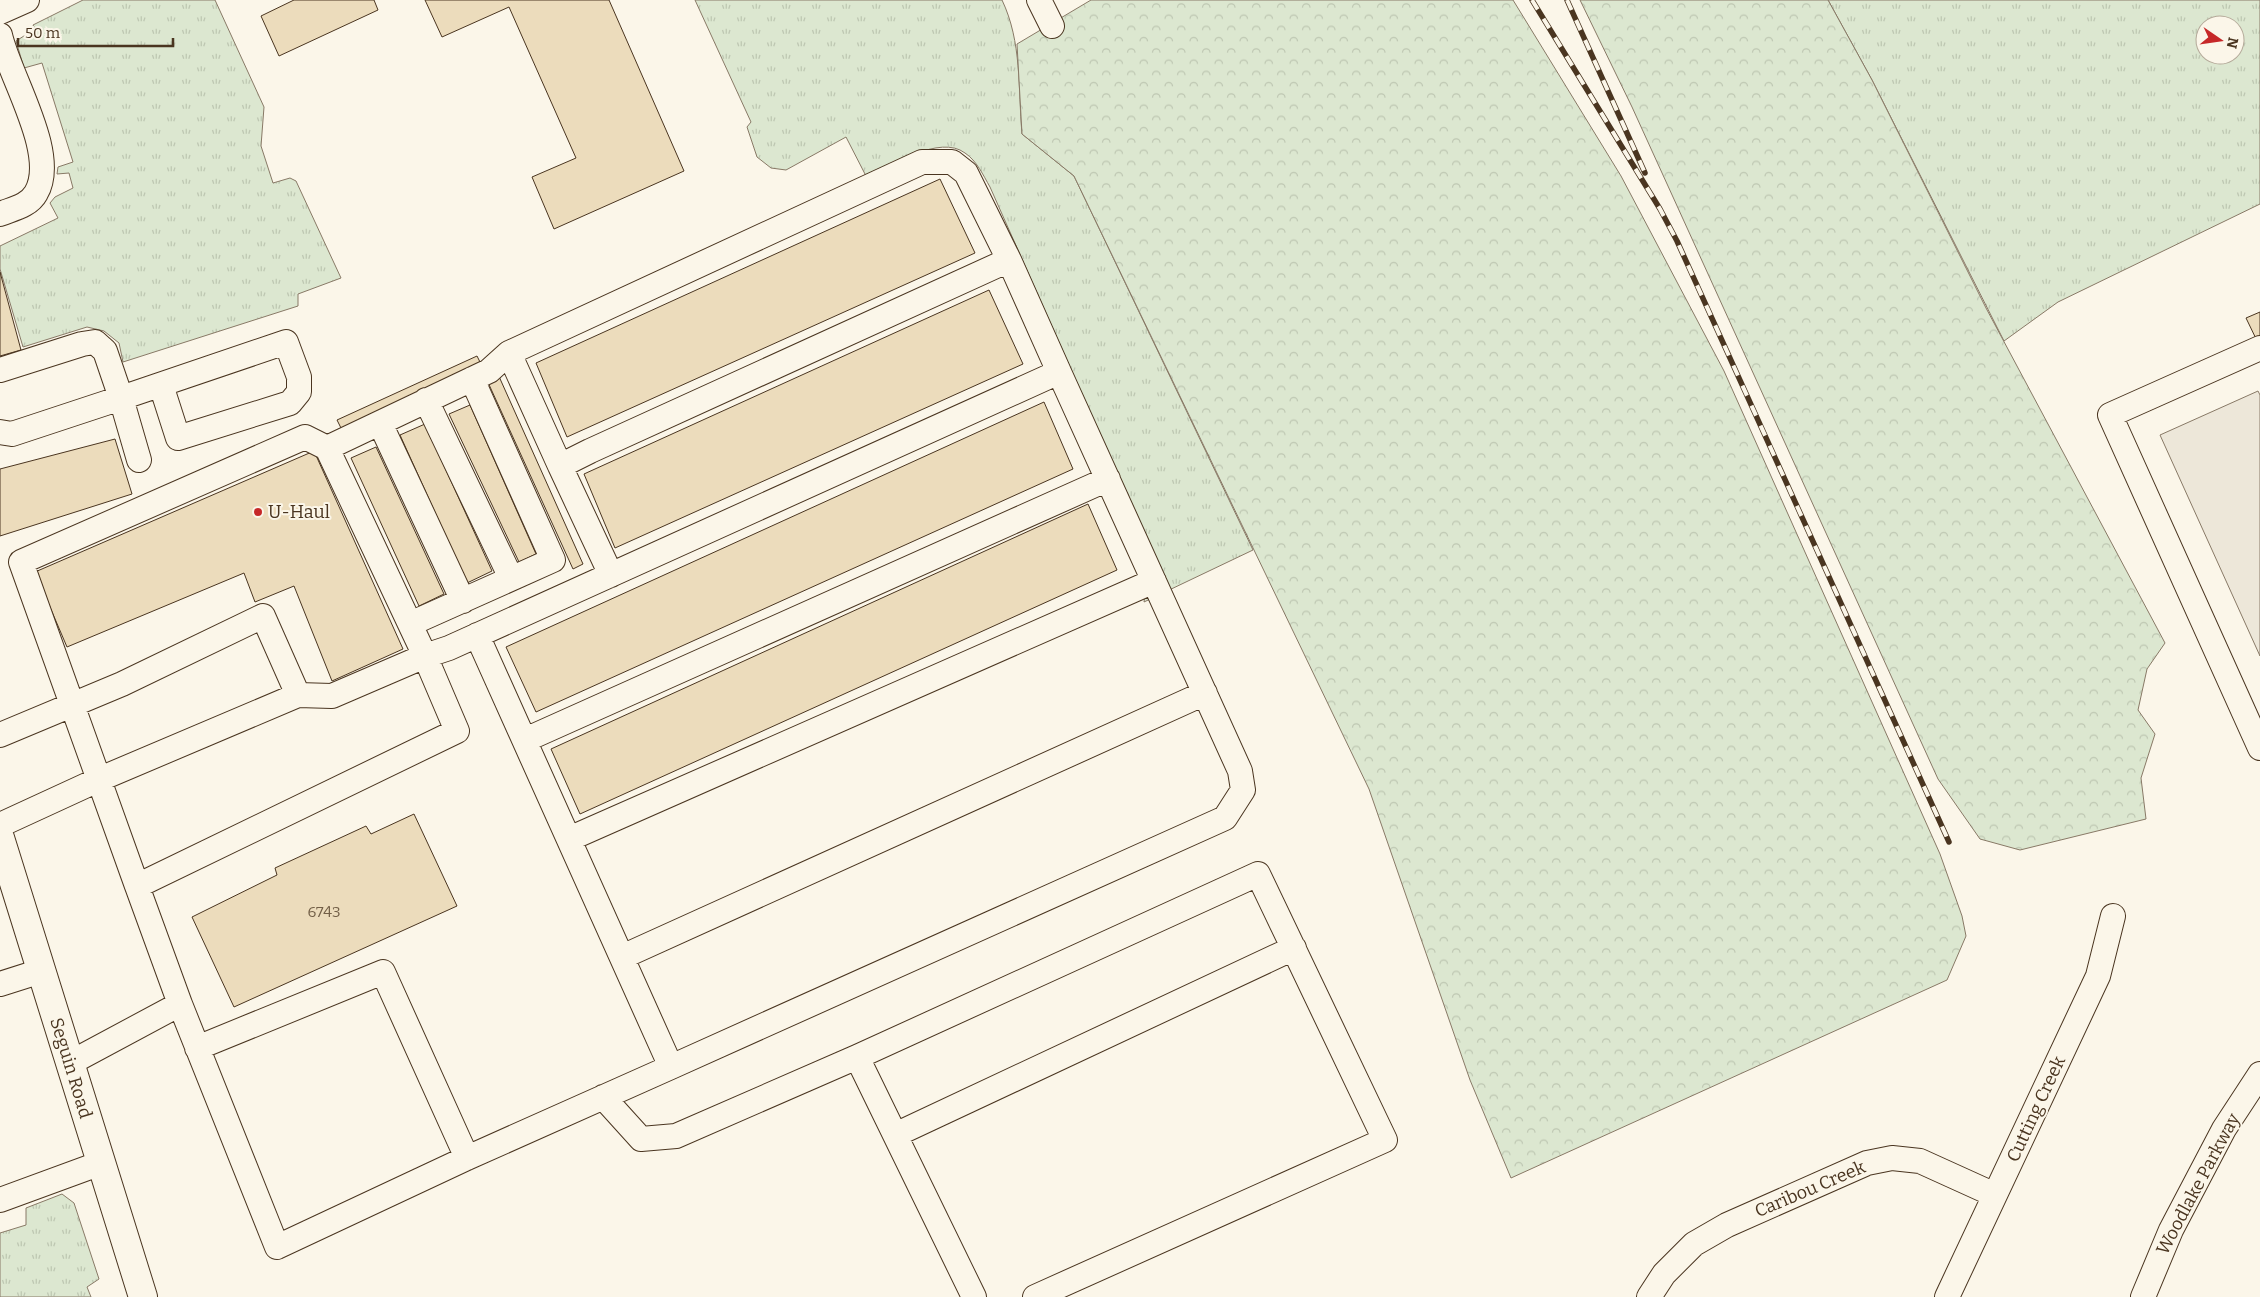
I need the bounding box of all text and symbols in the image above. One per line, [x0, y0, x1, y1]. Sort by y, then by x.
scale bar [18, 15, 172, 47]
north arrow [2195, 15, 2245, 65]
text: 50 m [25, 24, 61, 42]
text: N [2223, 36, 2242, 50]
place label: U-Haul [268, 501, 330, 523]
marker: U-Haul [252, 506, 264, 518]
house number: 6743 [307, 903, 341, 921]
street label: Seguin Road [45, 1015, 97, 1121]
street label: Cutting Creek [2002, 1052, 2070, 1165]
street label: Woodlake Parkway [2151, 1109, 2245, 1258]
street label: Caribou Creek [1751, 1155, 1869, 1222]

